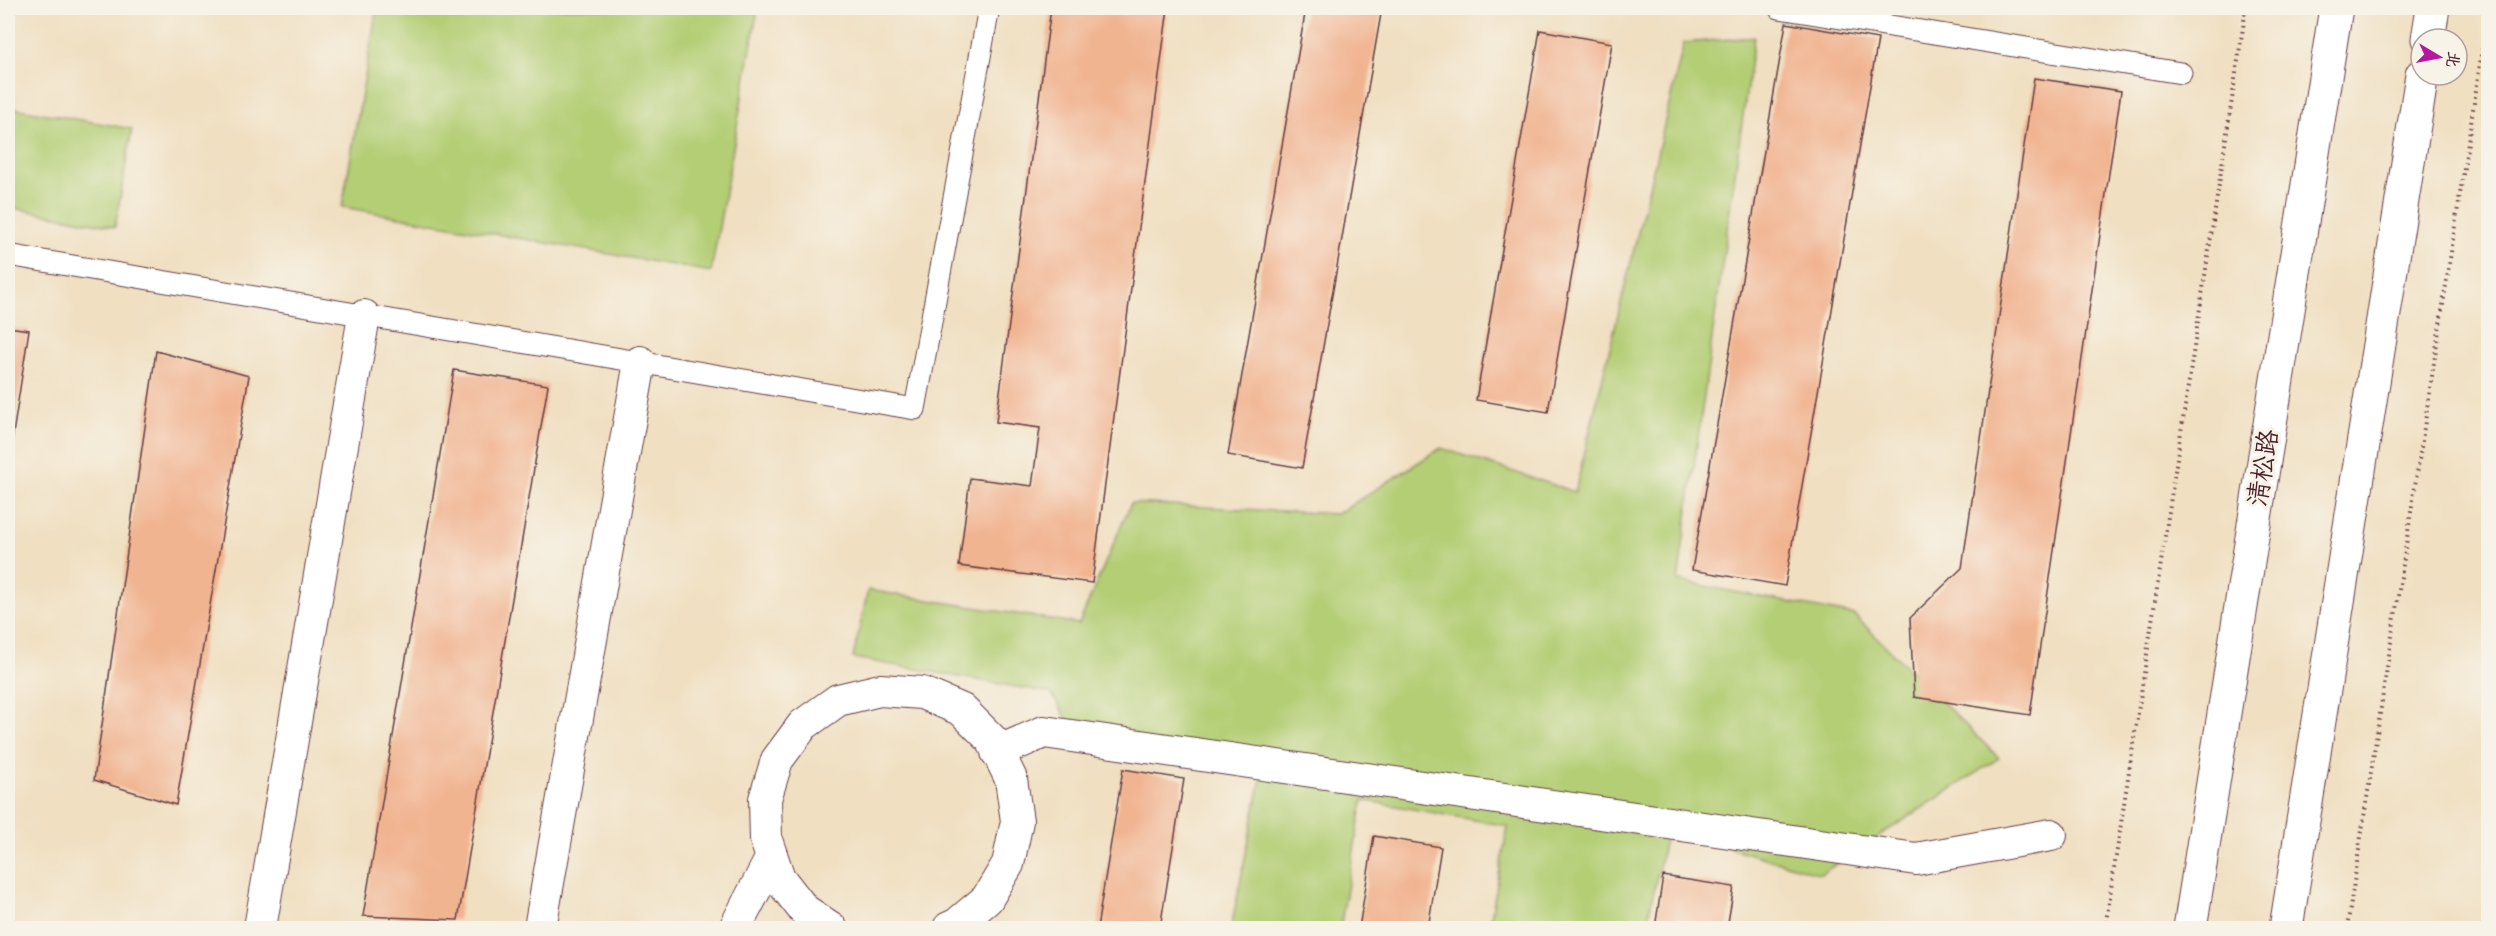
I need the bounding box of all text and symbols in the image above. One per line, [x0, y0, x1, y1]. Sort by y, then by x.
north arrow [2409, 27, 2469, 87]
text: 北 [2442, 50, 2464, 69]
street label: 清松路 [2241, 427, 2285, 509]

